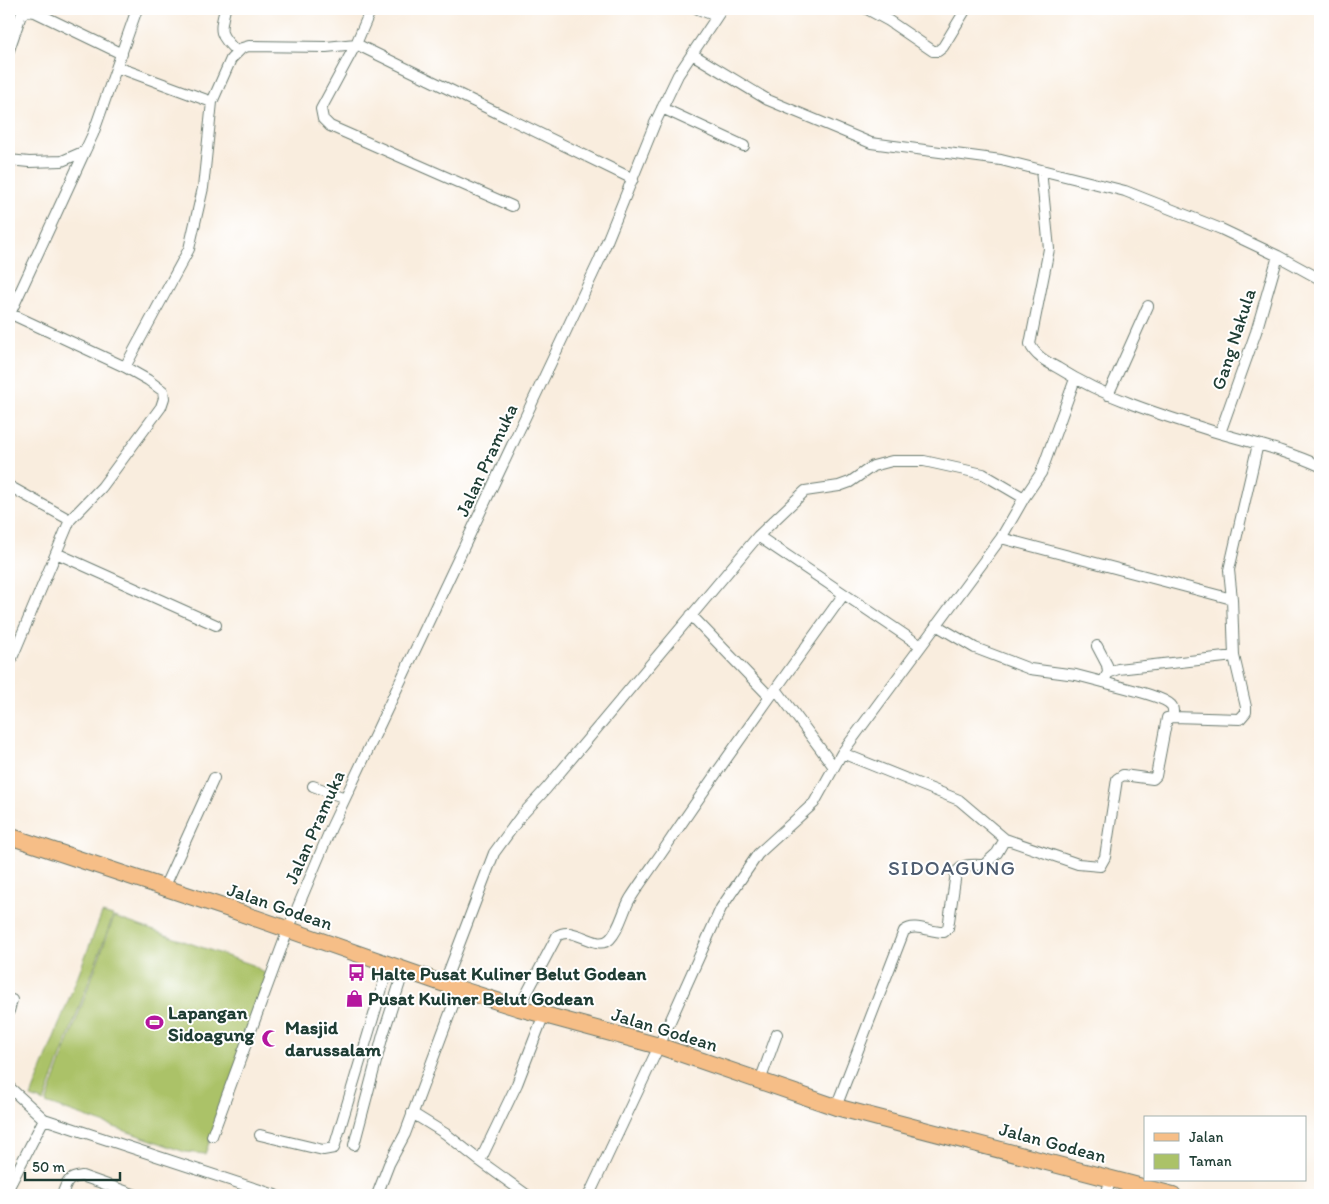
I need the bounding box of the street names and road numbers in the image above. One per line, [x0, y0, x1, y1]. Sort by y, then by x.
street label: Gang Nakula [1206, 285, 1261, 393]
street label: Jalan Pramuka [450, 400, 523, 520]
street label: Jalan Pramuka [279, 767, 350, 887]
street label: Jalan Godean [224, 878, 336, 935]
street label: Jalan Godean [609, 1002, 721, 1057]
street label: Jalan Godean [997, 1117, 1109, 1168]

